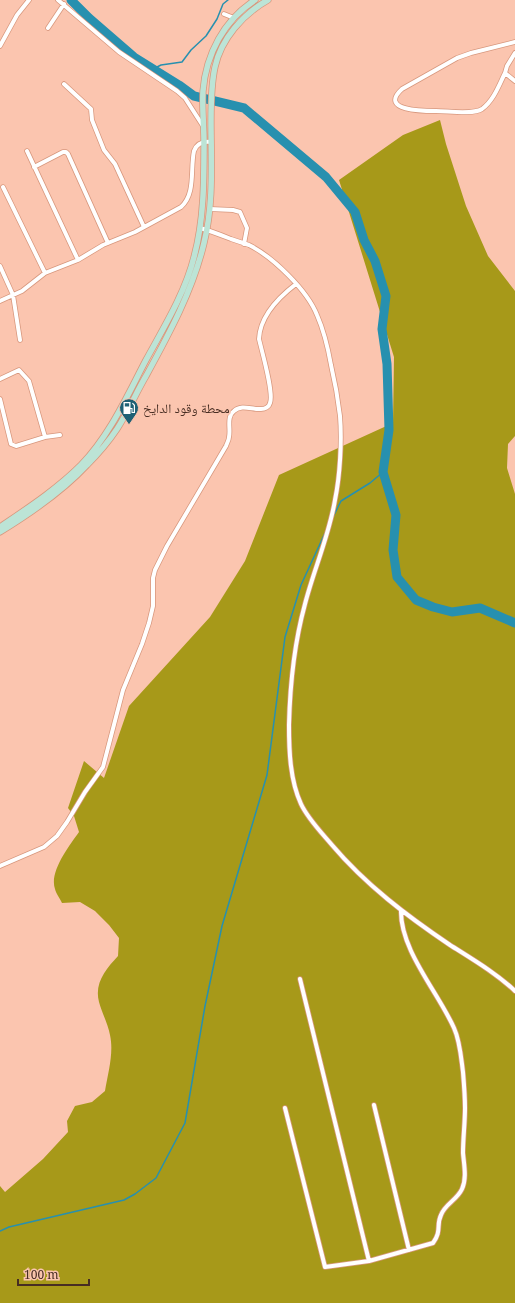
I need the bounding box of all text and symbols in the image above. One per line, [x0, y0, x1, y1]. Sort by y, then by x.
fuel station icon: محطة وقود الدايخ [118, 397, 140, 425]
place label: محطة وقود الدايخ [143, 399, 230, 418]
scale bar [18, 1261, 89, 1287]
text: 100 m [24, 1266, 59, 1283]

